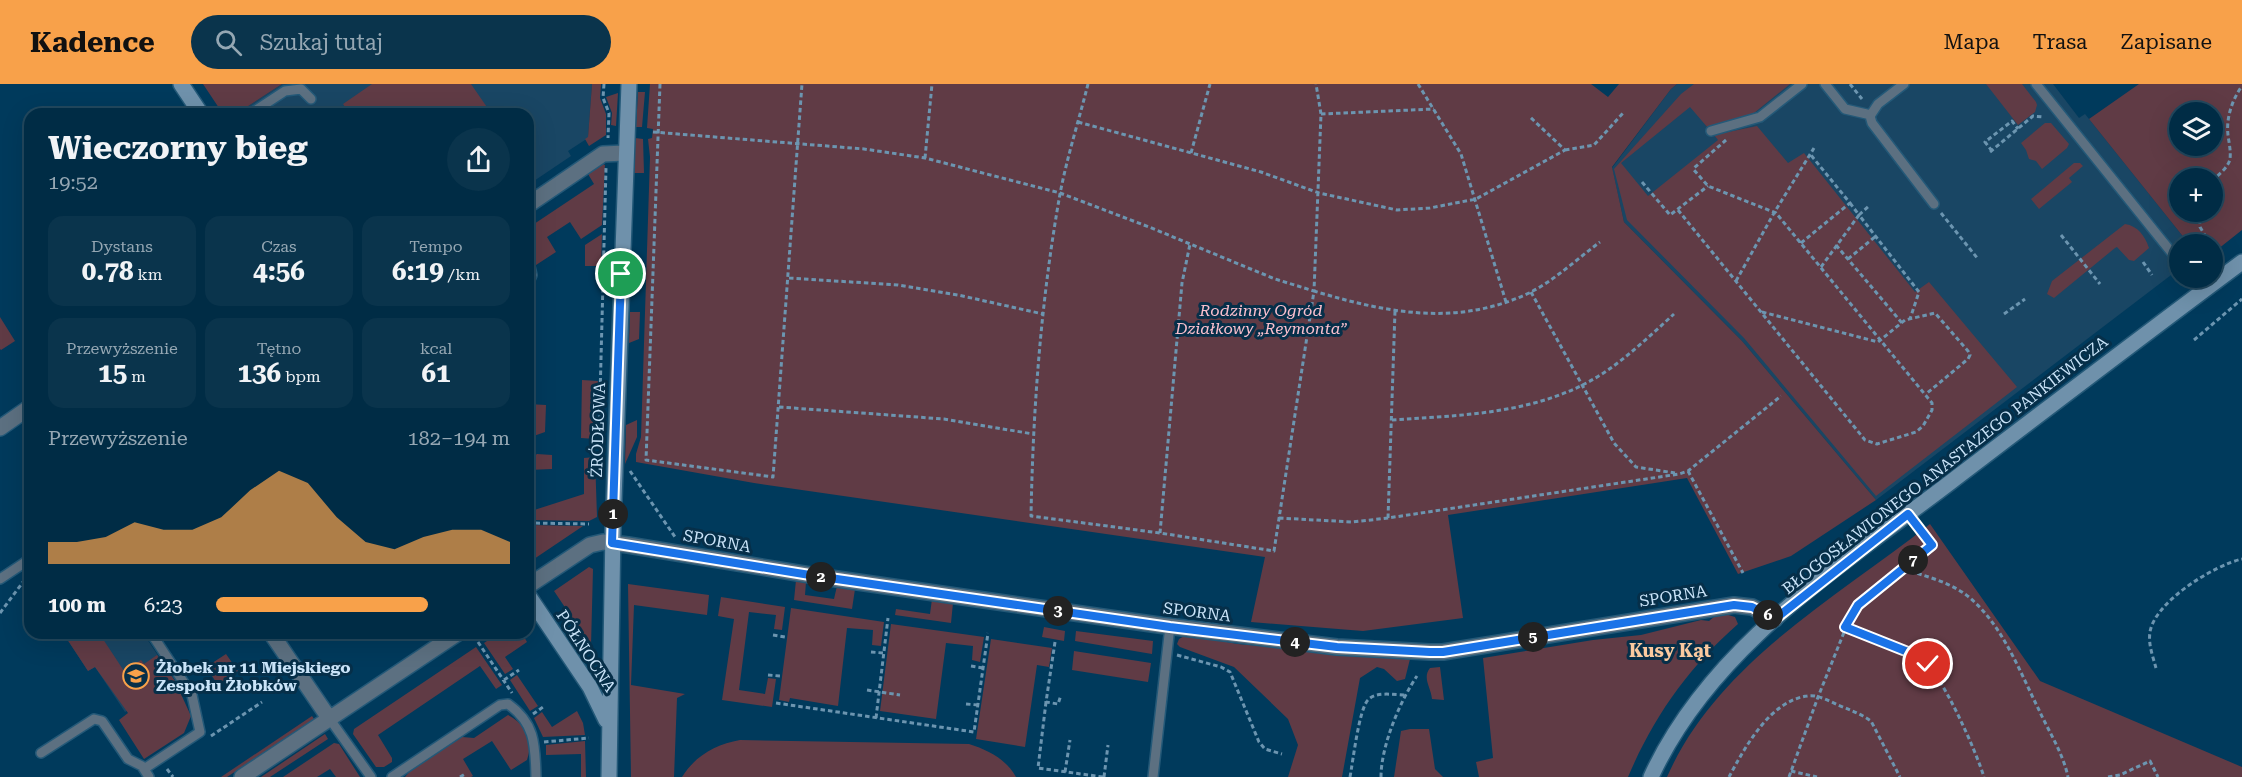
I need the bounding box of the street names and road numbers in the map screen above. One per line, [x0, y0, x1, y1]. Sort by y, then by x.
street label: BŁOGOSŁAWIONEGO ANASTAZEGO PANKIEWICZA [1778, 331, 2112, 598]
street label: ŹRÓDŁOWA [587, 381, 609, 478]
street label: SPORNA [682, 526, 753, 556]
street label: SPORNA [1638, 581, 1709, 611]
street label: SPORNA [1162, 598, 1233, 626]
street label: PÓŁNOCNA [552, 606, 620, 696]

